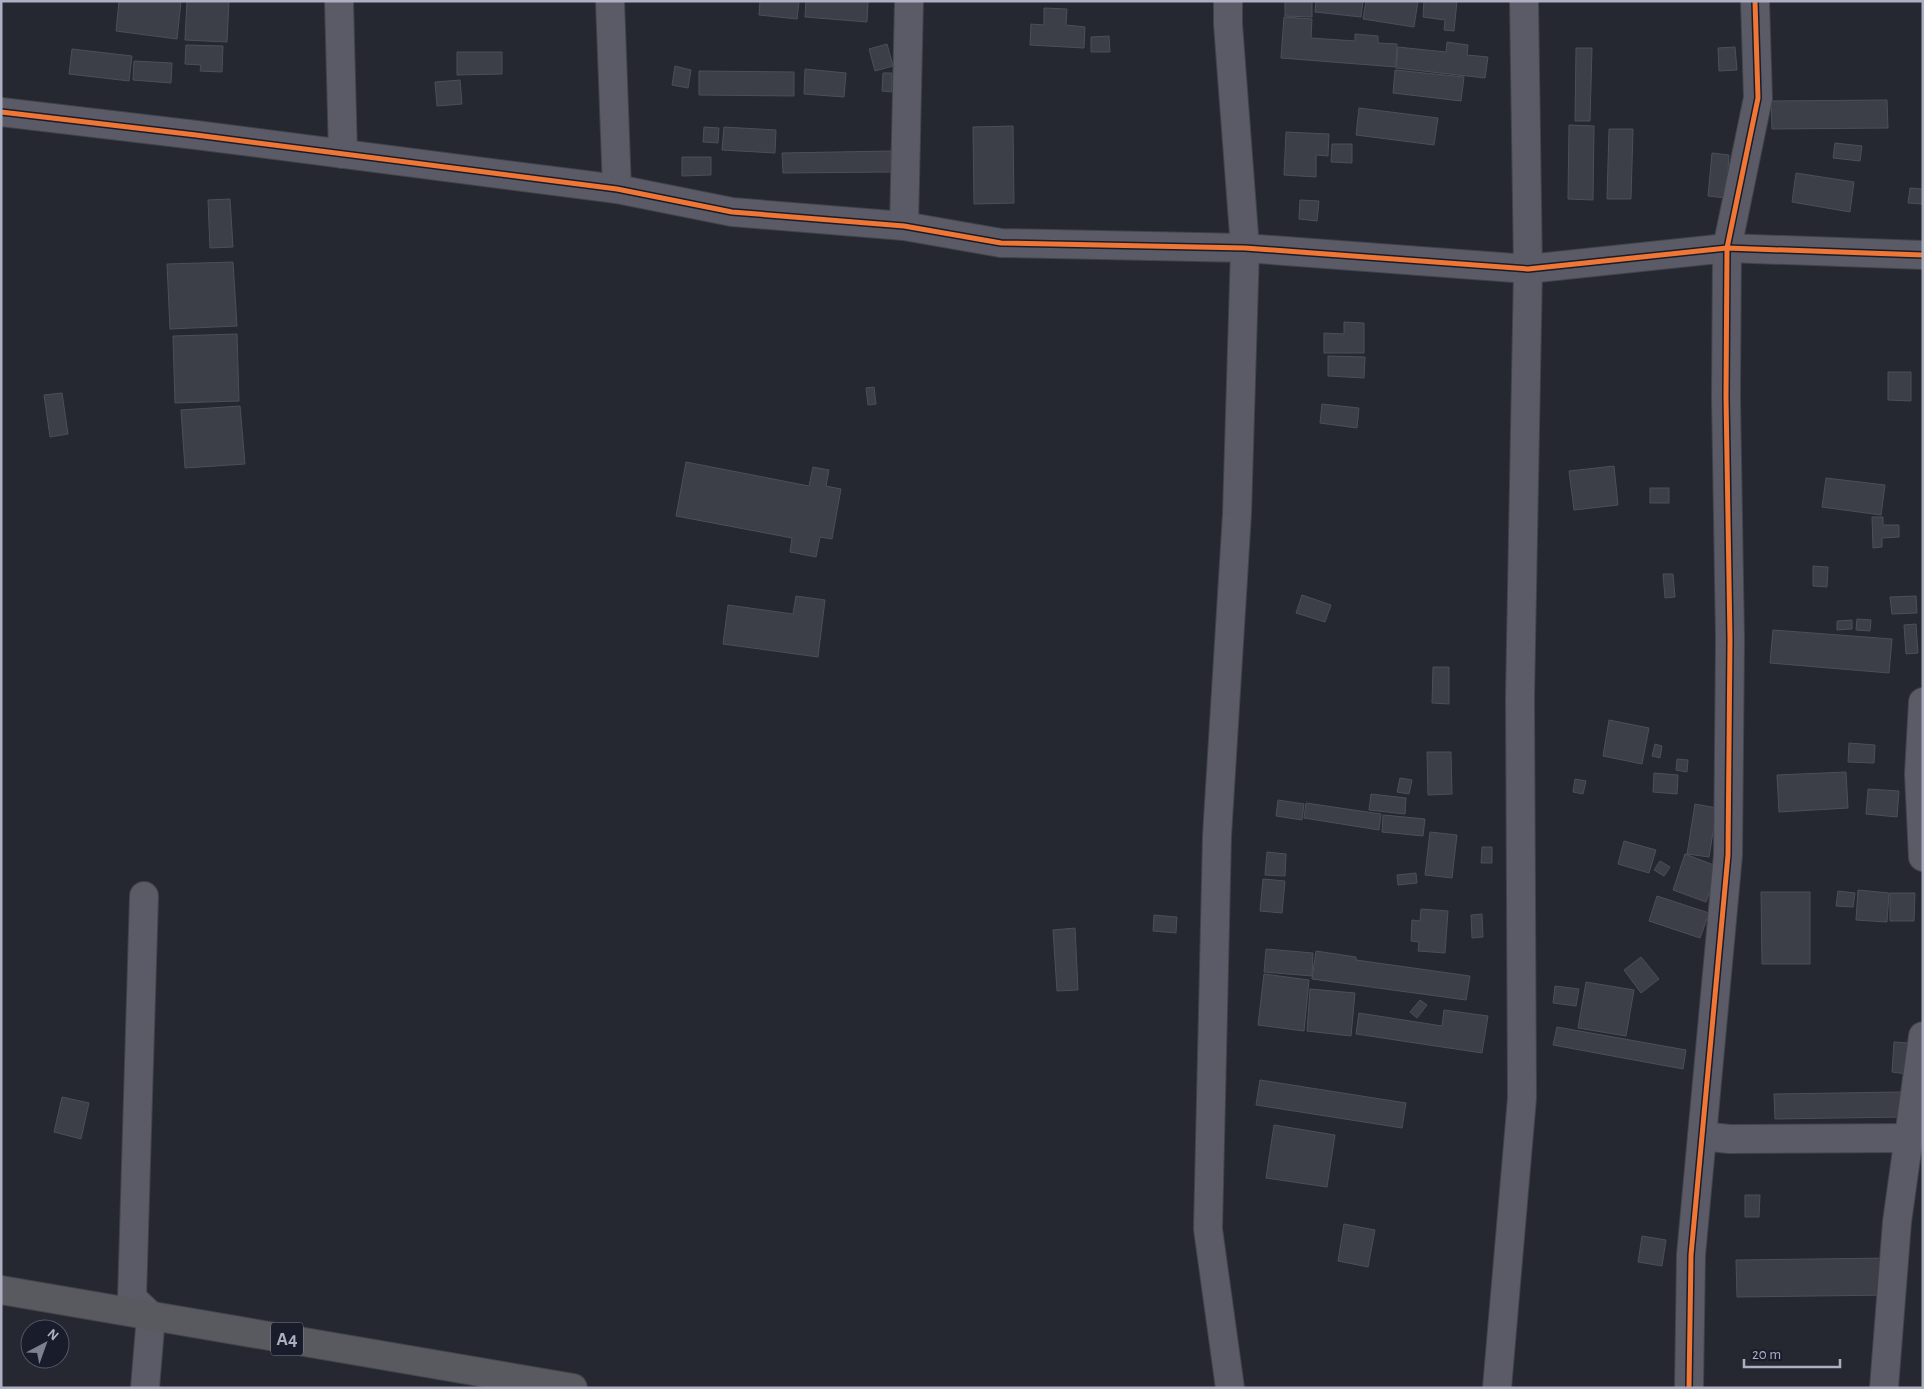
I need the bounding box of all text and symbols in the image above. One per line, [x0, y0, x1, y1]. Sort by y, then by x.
north arrow [20, 1319, 70, 1369]
road number: A4 [271, 1322, 303, 1356]
text: N [45, 1326, 61, 1343]
scale bar [1744, 1336, 1840, 1368]
text: 20 m [1752, 1347, 1781, 1362]

